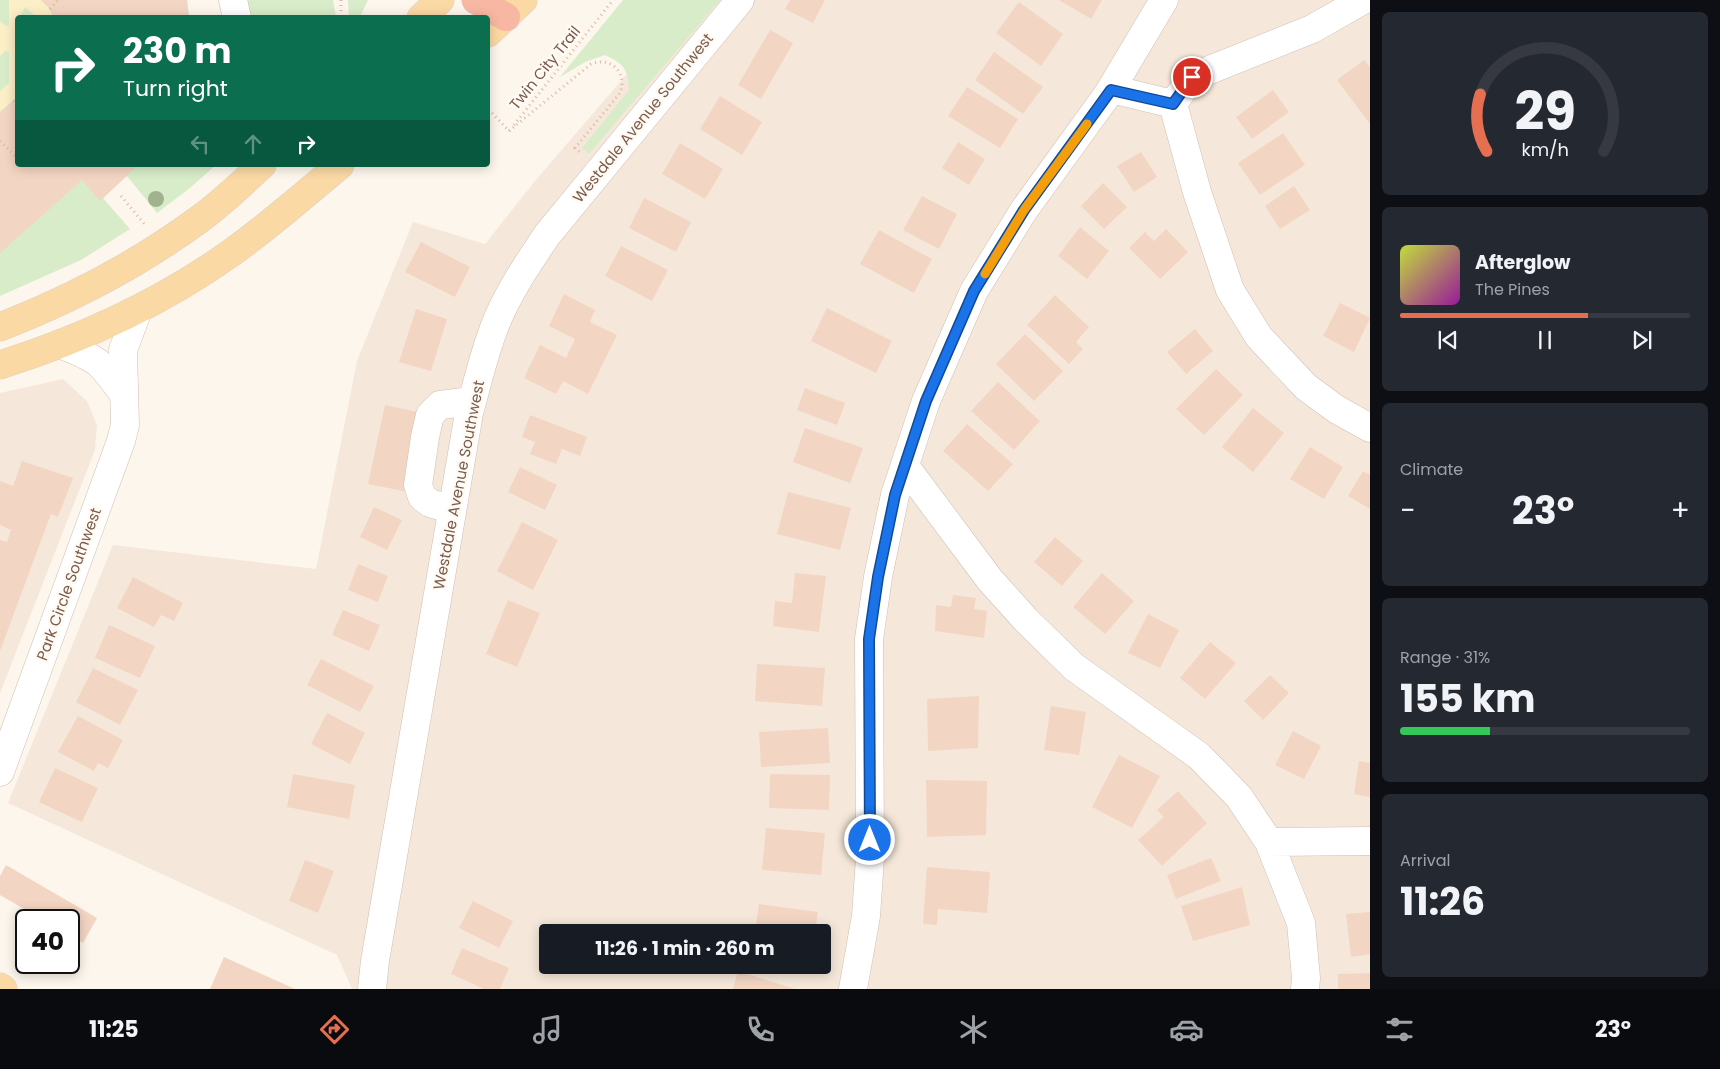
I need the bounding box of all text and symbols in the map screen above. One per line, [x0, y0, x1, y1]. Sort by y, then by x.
street label: Twin City Trail [504, 21, 585, 114]
text: 230 m [123, 26, 231, 75]
street label: Westdale Avenue Southwest [567, 28, 718, 207]
icon: right [40, 35, 105, 100]
pin [1171, 56, 1213, 98]
icon: arrive [1178, 63, 1206, 91]
text: Turn right [123, 73, 228, 104]
text: 29 [1514, 75, 1576, 148]
icon: left [186, 130, 214, 158]
icon: ahead [239, 130, 267, 158]
icon: right [292, 130, 320, 158]
text: km/h [1521, 137, 1569, 162]
text: Afterglow [1475, 249, 1570, 276]
text: The Pines [1475, 278, 1550, 301]
icon: previous [1434, 326, 1462, 354]
icon: pause [1531, 326, 1559, 354]
icon: next [1628, 326, 1656, 354]
street label: Westdale Avenue Southwest [428, 378, 489, 591]
text: Climate [1400, 458, 1463, 481]
text: 23° [1512, 484, 1574, 537]
text: − [1400, 491, 1415, 530]
text: + [1671, 491, 1690, 530]
street label: Park Circle Southwest [31, 505, 106, 663]
text: Range · 31% [1400, 646, 1490, 669]
text: 155 km [1400, 672, 1535, 725]
position arrow [843, 813, 895, 865]
text: Arrival [1400, 849, 1450, 872]
text: 11:26 [1400, 875, 1485, 928]
speed limit sign: 40 [15, 909, 80, 974]
text: 11:26 · 1 min · 260 m [595, 935, 775, 962]
icon: directions [317, 1012, 352, 1047]
icon: music [530, 1012, 565, 1047]
icon: phone [743, 1012, 778, 1047]
icon: climate [956, 1012, 991, 1047]
icon: car [1169, 1012, 1204, 1047]
icon: filters [1382, 1012, 1417, 1047]
text: 11:25 [89, 1014, 139, 1045]
text: 23° [1595, 1014, 1631, 1045]

